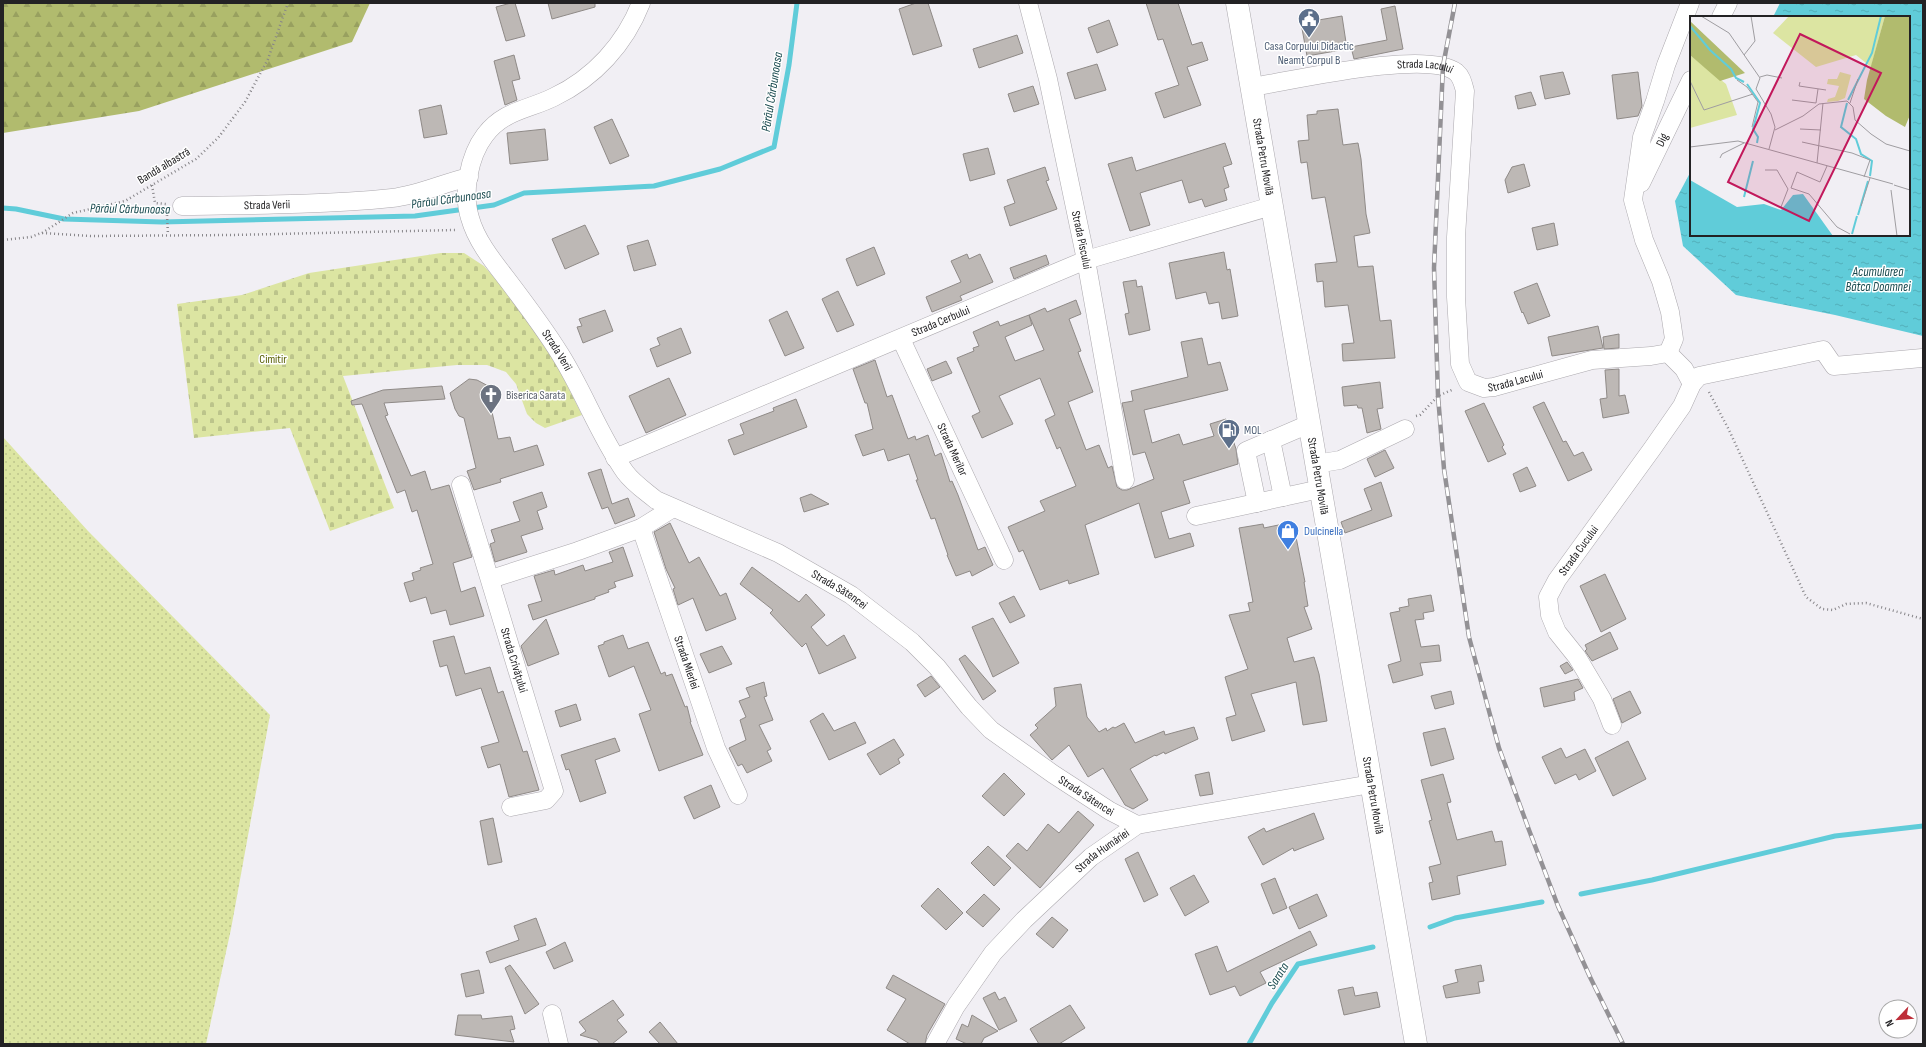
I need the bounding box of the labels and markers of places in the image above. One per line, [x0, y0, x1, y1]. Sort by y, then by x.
public building icon: Casa Corpului Didactic Neamţ Corpul B [1296, 6, 1322, 39]
place label: Casa Corpului Didactic Neamţ Corpul B [1264, 39, 1354, 68]
church icon: Biserica Sarata [478, 382, 504, 415]
place label: Biserica Sarata [506, 388, 566, 403]
fuel station icon: MOL [1216, 417, 1242, 450]
place label: MOL [1244, 423, 1262, 438]
shop icon: Dulcinella [1275, 518, 1301, 551]
place label: Dulcinella [1304, 524, 1344, 539]

